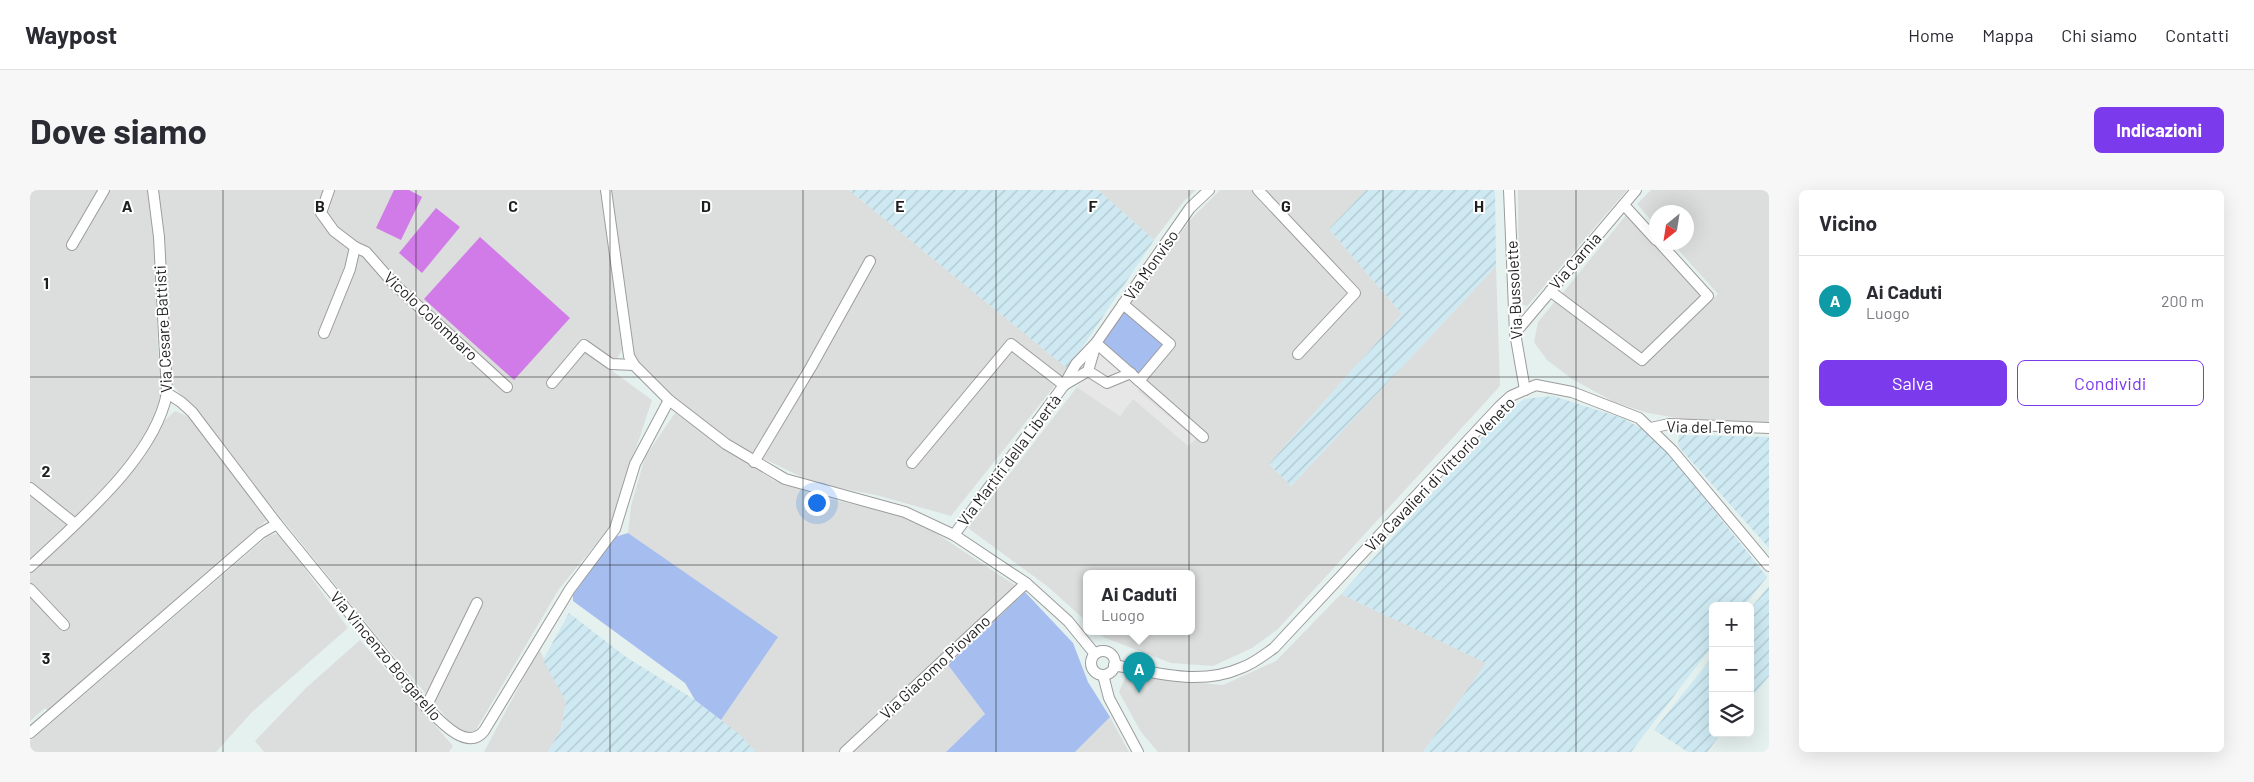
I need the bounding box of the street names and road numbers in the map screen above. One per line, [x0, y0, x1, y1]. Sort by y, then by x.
street label: Via Monviso [1119, 226, 1182, 304]
street label: Via Carnia [1545, 228, 1605, 293]
street label: Via Bussolette [1501, 240, 1526, 340]
street label: Via Cesare Battisti [150, 265, 175, 393]
street label: Vicolo Colombaro [380, 267, 482, 364]
street label: Via Martiri della Libertà [953, 390, 1064, 529]
street label: Via Cavalieri di Vittorio Veneto [1361, 392, 1519, 555]
street label: Via del Temo [1666, 416, 1754, 437]
street label: Via Vincenzo Borgarello [327, 587, 446, 724]
street label: Via Giacomo Piovano [876, 611, 994, 723]

